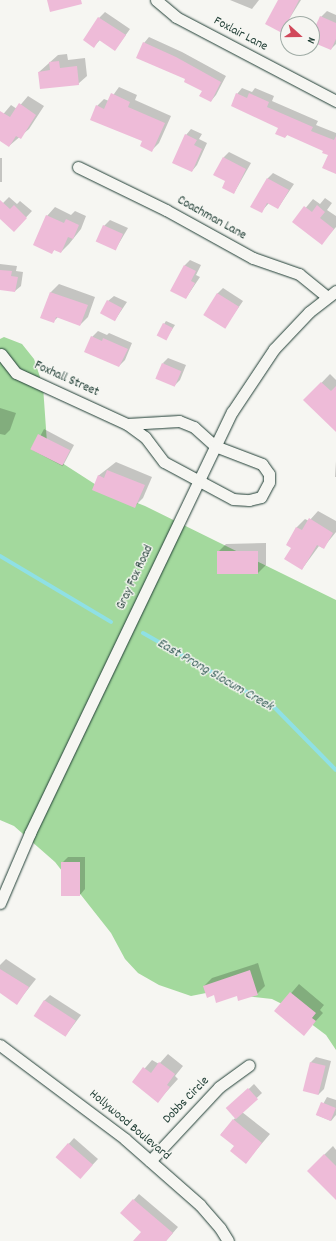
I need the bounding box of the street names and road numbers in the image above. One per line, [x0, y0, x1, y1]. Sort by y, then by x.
street label: Foxlair Lane [210, 14, 270, 56]
street label: Coachman Lane [174, 194, 248, 244]
street label: Foxhall Street [31, 359, 101, 401]
street label: Gray Fox Road [114, 543, 158, 613]
street label: Dobbs Circle [161, 1074, 213, 1128]
street label: Hollywood Boulevard [85, 1087, 173, 1165]

